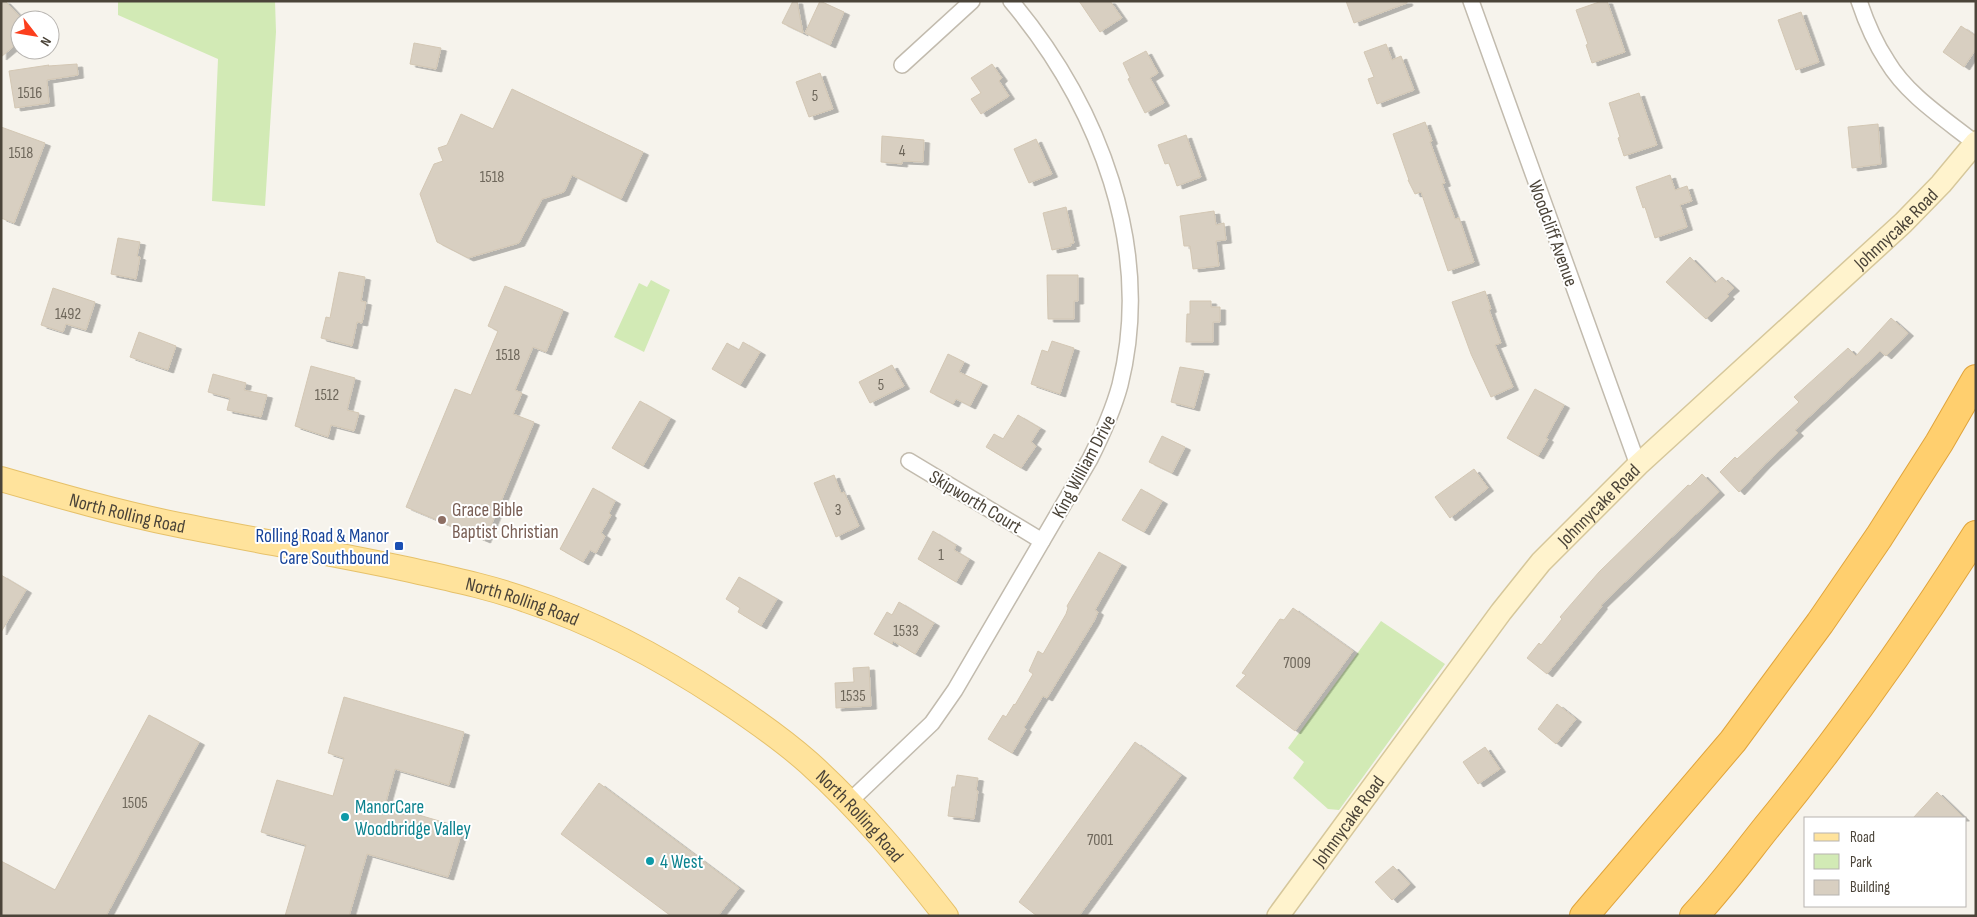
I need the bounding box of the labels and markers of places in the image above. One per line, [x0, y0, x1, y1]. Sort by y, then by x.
place label: Grace Bible Baptist Christian [452, 499, 559, 544]
marker: Grace Bible Baptist Christian [436, 514, 448, 526]
place label: Rolling Road & Manor Care Southbound [255, 525, 390, 570]
marker: Rolling Road & Manor Care Southbound [393, 540, 405, 552]
place label: ManorCare Woodbridge Valley [355, 796, 472, 841]
marker: ManorCare Woodbridge Valley [339, 811, 351, 823]
place label: 4 West [660, 851, 703, 874]
marker: 4 West [644, 855, 656, 867]

